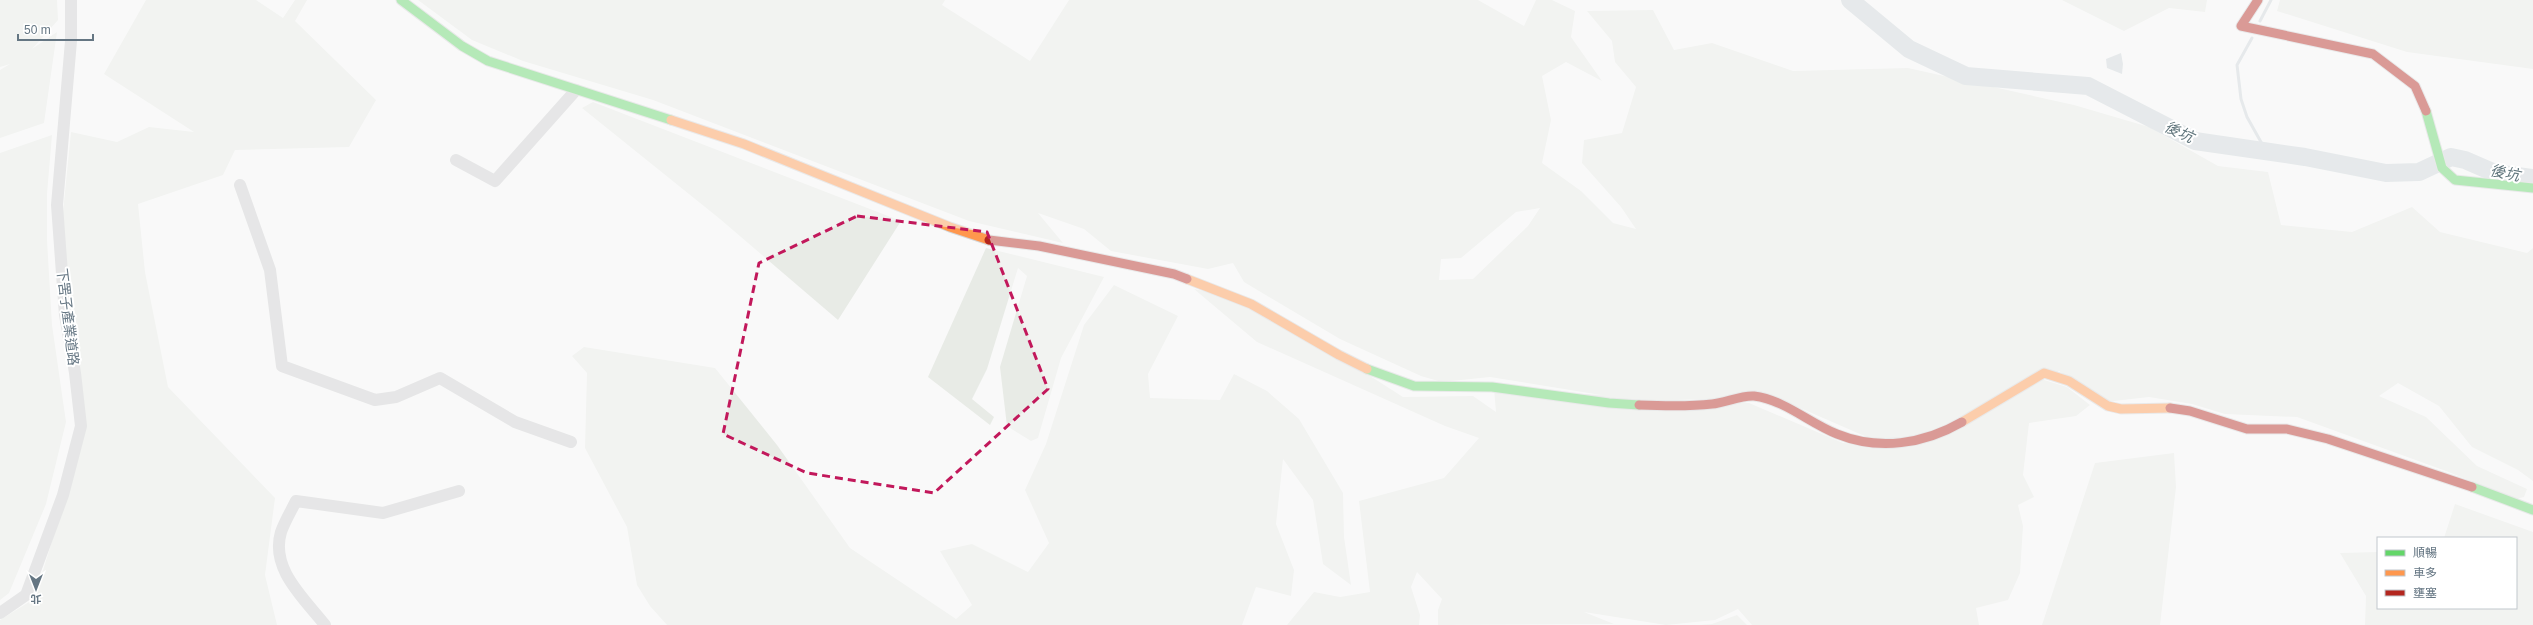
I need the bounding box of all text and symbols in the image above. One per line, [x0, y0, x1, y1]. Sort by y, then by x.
scale bar [18, 16, 93, 42]
text: 50 m [24, 23, 51, 37]
water label: 後坑 [2162, 118, 2198, 146]
water label: 後坑 [2489, 161, 2523, 184]
street label: 下罟子產業道路 [54, 267, 82, 367]
legend [2377, 537, 2517, 609]
text: 順暢 [2413, 546, 2437, 560]
text: 車多 [2413, 566, 2437, 580]
north arrow [16, 569, 56, 609]
text: 壅塞 [2413, 586, 2437, 600]
text: 北 [31, 593, 42, 605]

